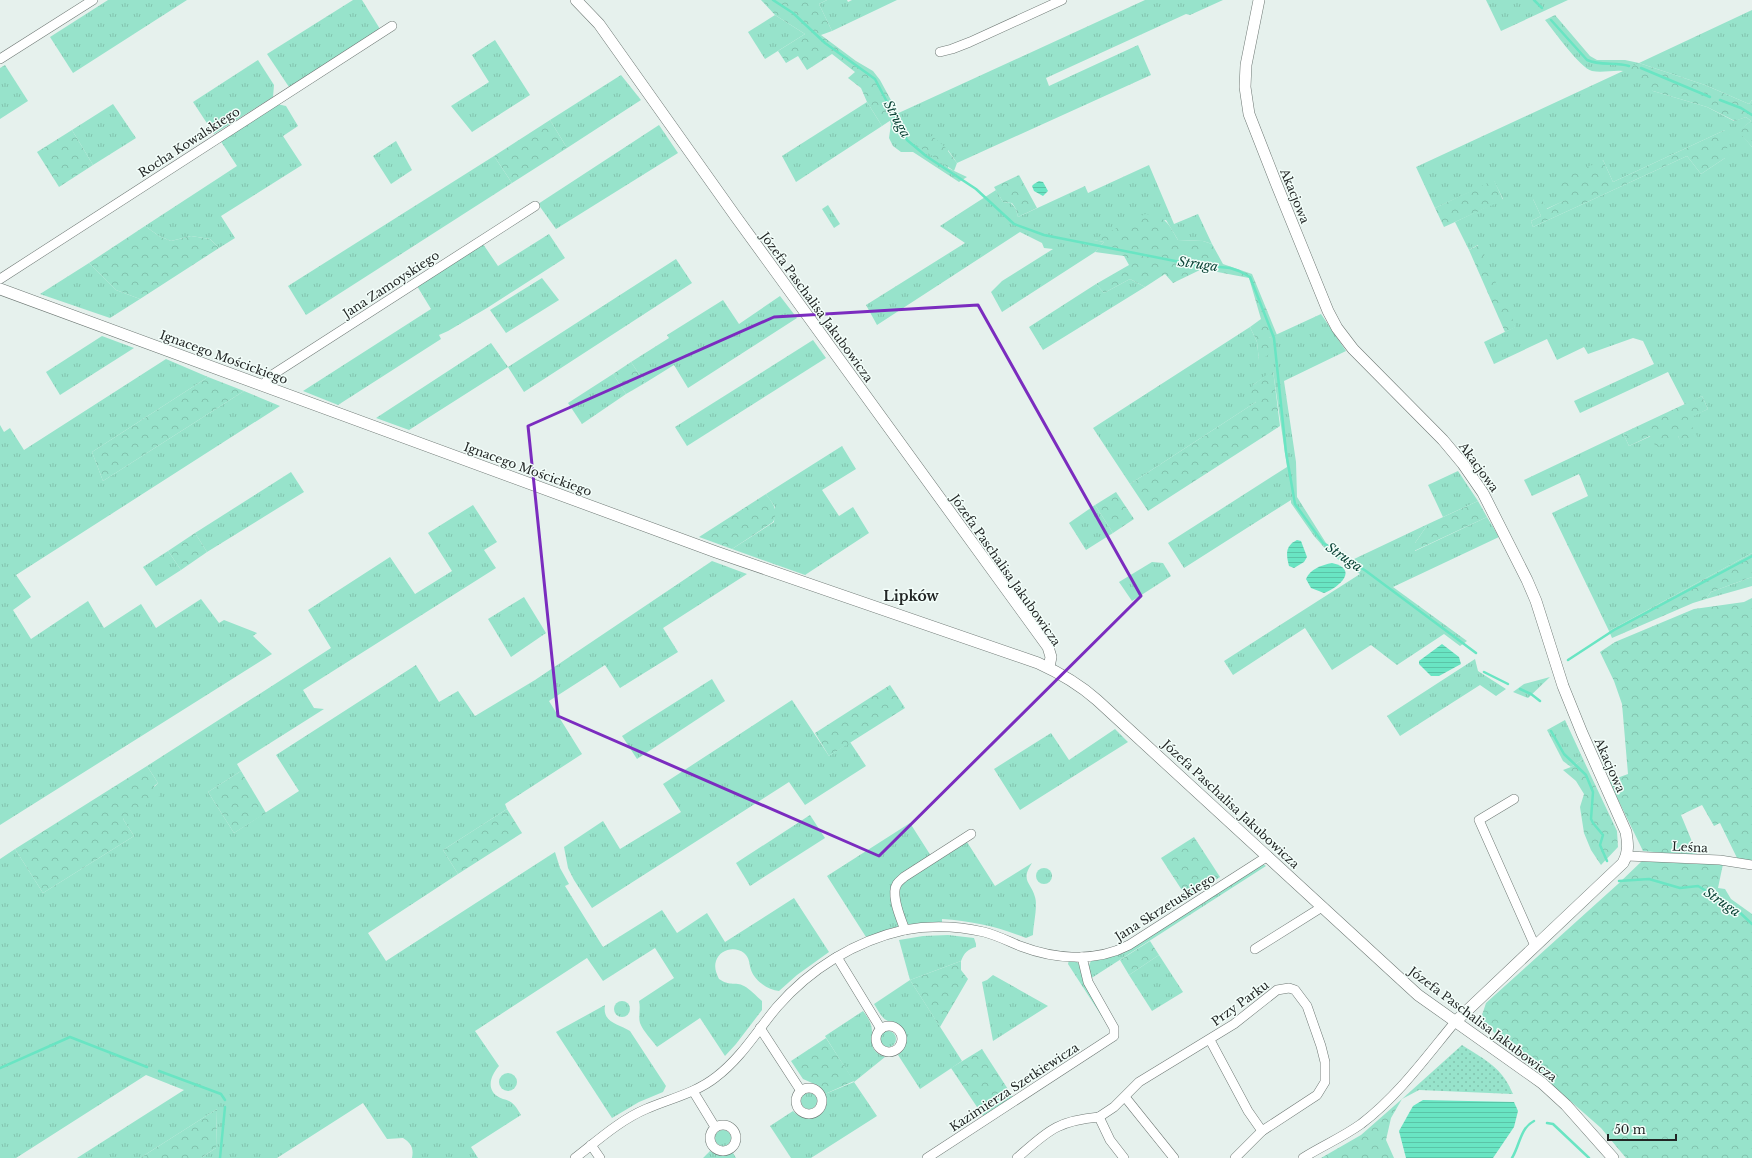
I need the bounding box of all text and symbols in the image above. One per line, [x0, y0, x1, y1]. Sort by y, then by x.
water label: Struga [880, 97, 914, 141]
street label: Rocha Kowalskiego [135, 104, 243, 180]
street label: Akacjowa [1277, 165, 1313, 226]
street label: Józefa Paschalisa Jakubowicza [756, 228, 877, 385]
street label: Jana Zamoyskiego [338, 247, 442, 322]
water label: Struga [1177, 253, 1219, 275]
street label: Ignacego Mościckiego [158, 327, 290, 387]
street label: Akacjowa [1455, 438, 1502, 495]
street label: Ignacego Mościckiego [462, 439, 594, 499]
street label: Józefa Paschalisa Jakubowicza [947, 490, 1064, 649]
water label: Struga [1322, 539, 1366, 575]
district label: Lipków [883, 587, 939, 605]
street label: Józefa Paschalisa Jakubowicza [1158, 735, 1303, 872]
street label: Akacjowa [1591, 735, 1629, 795]
street label: Leśna [1672, 839, 1709, 855]
street label: Jana Skrzetuskiego [1111, 870, 1218, 945]
water label: Struga [1700, 884, 1744, 920]
street label: Józefa Paschalisa Jakubowicza [1404, 962, 1560, 1085]
street label: Przy Parku [1208, 977, 1272, 1029]
street label: Kazimierza Szetkiewicza [947, 1039, 1082, 1134]
scale bar [1608, 1116, 1676, 1142]
text: 50 m [1614, 1122, 1646, 1137]

